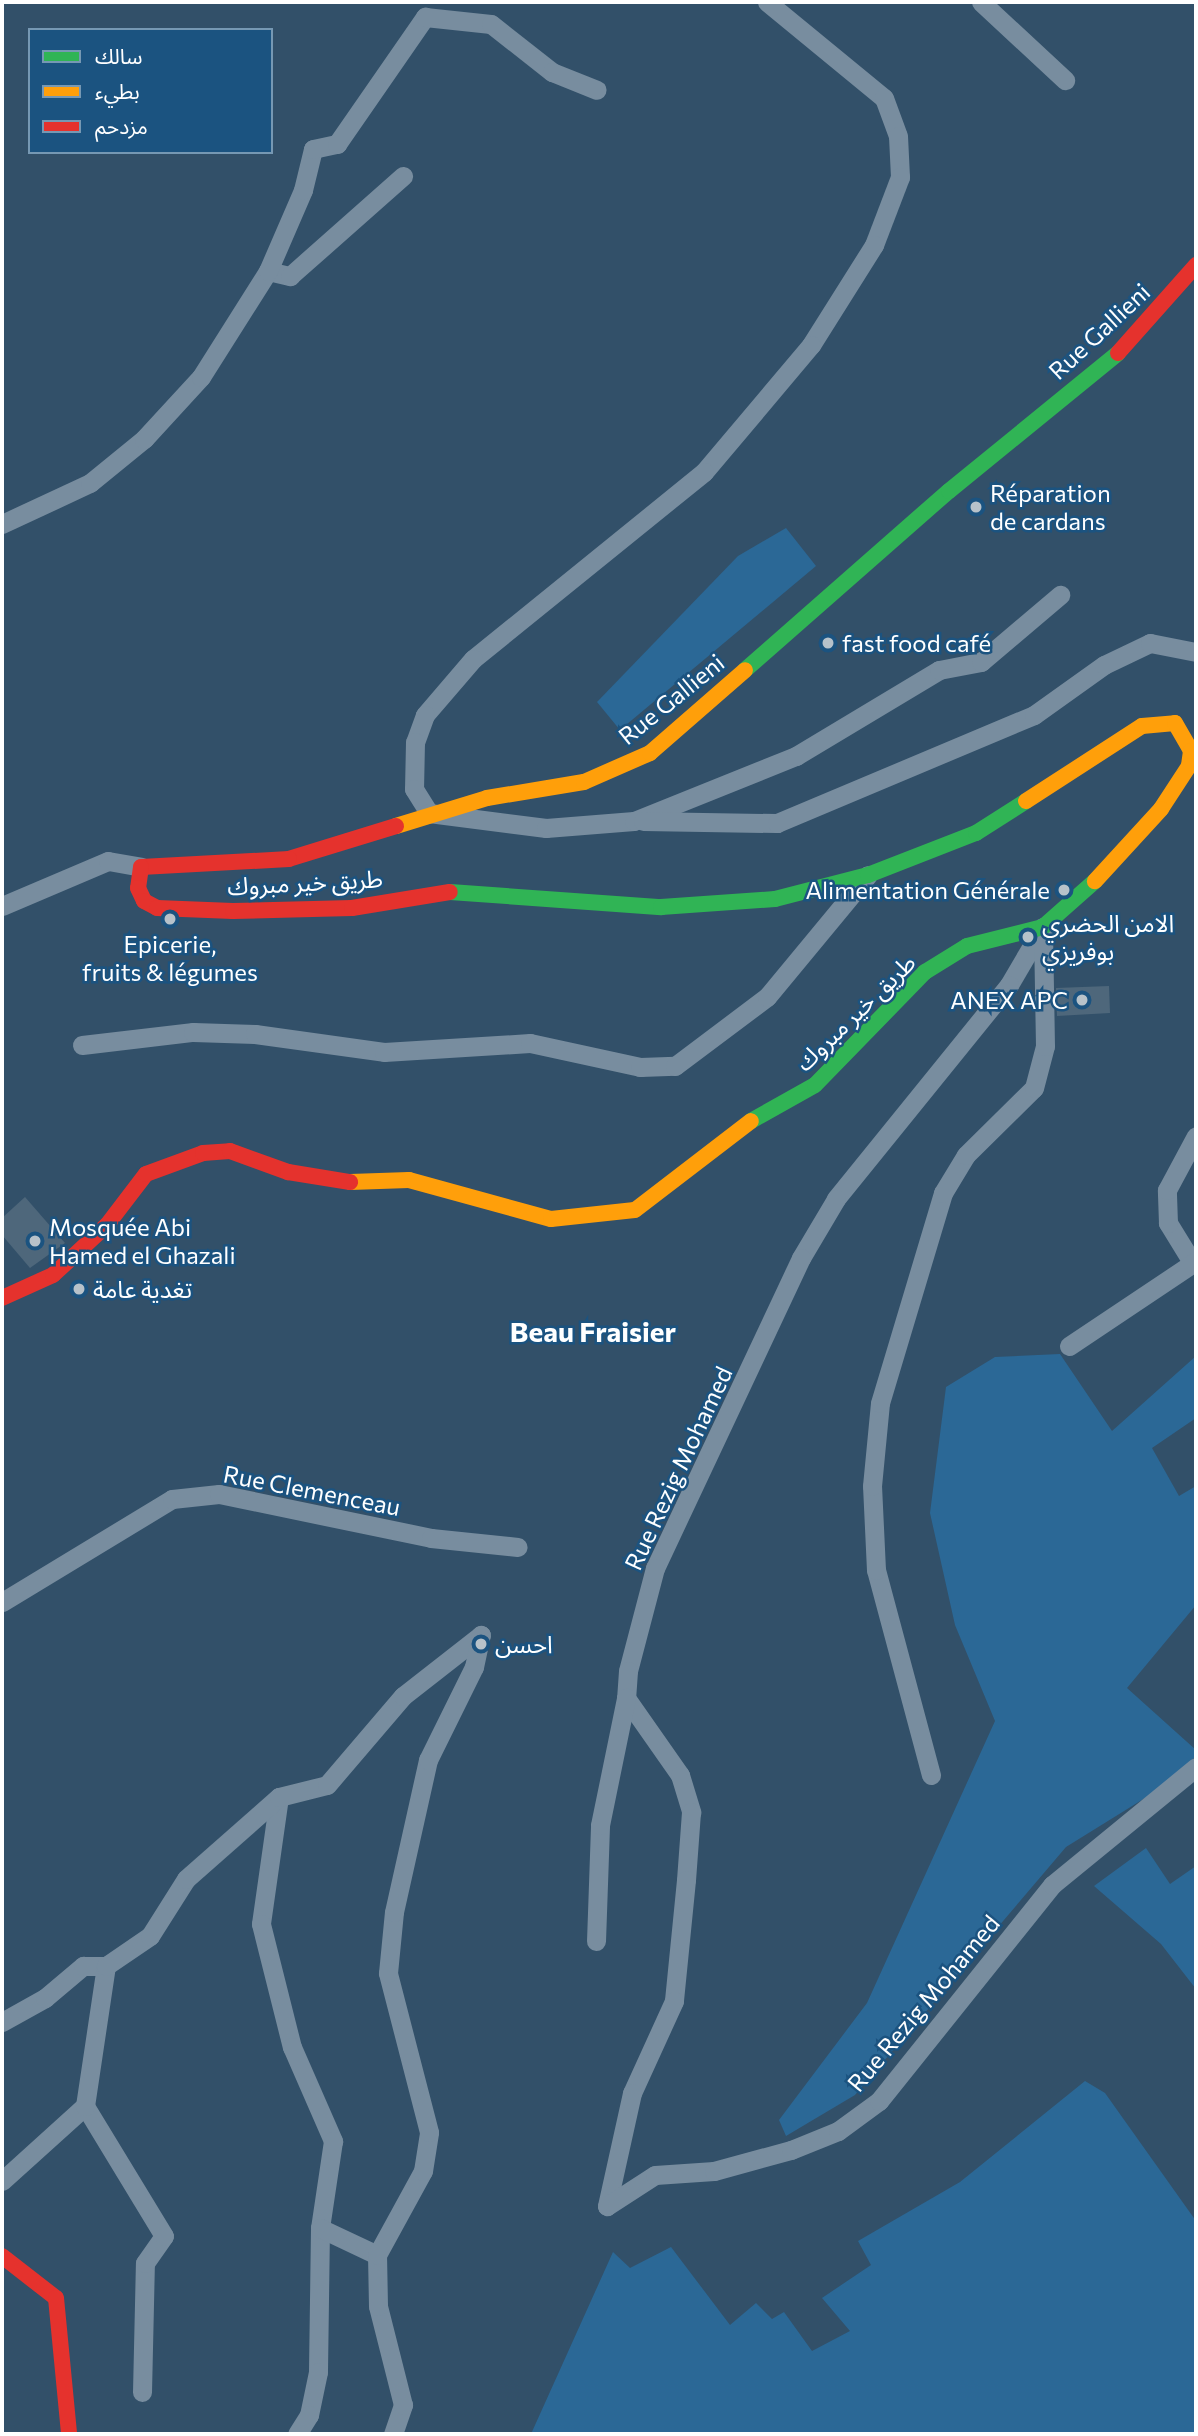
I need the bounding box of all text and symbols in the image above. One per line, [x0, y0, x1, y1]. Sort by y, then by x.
legend [28, 28, 273, 154]
text: سالك [95, 43, 142, 68]
text: بطيء [95, 78, 140, 103]
text: مزدحم [95, 113, 148, 138]
street label: Rue Gallieni [1042, 277, 1156, 385]
place label: Réparation de cardans [990, 479, 1111, 535]
marker: Réparation de cardans [968, 499, 984, 515]
place label: fast food café [842, 629, 991, 657]
marker: fast food café [820, 635, 836, 651]
street label: Rue Gallieni [612, 648, 730, 750]
street label: طريق خير مبروك [227, 864, 383, 900]
place label: Alimentation Générale [805, 876, 1050, 904]
marker: Alimentation Générale [1056, 882, 1072, 898]
place label: الامن الحضري بوفريزي [1042, 909, 1174, 965]
marker: Epicerie, fruits & légumes [162, 911, 178, 927]
marker: الامن الحضري بوفريزي [1020, 929, 1036, 945]
place label: Epicerie, fruits & légumes [82, 930, 258, 986]
street label: طريق خير مبروك [789, 948, 921, 1076]
place label: ANEX APC [950, 986, 1068, 1014]
marker: ANEX APC [1074, 992, 1090, 1008]
place label: Mosquée Abi Hamed el Ghazali [49, 1213, 236, 1269]
marker: Mosquée Abi Hamed el Ghazali [27, 1233, 43, 1249]
place label: تغدية عامة [93, 1275, 192, 1303]
marker: تغدية عامة [71, 1281, 87, 1297]
district label: Beau Fraisier [510, 1314, 676, 1348]
street label: Rue Rezig Mohamed [618, 1362, 738, 1574]
street label: Rue Clemenceau [221, 1459, 403, 1521]
place label: احسن [495, 1630, 553, 1658]
marker: احسن [473, 1636, 489, 1652]
street label: Rue Rezig Mohamed [841, 1909, 1005, 2097]

